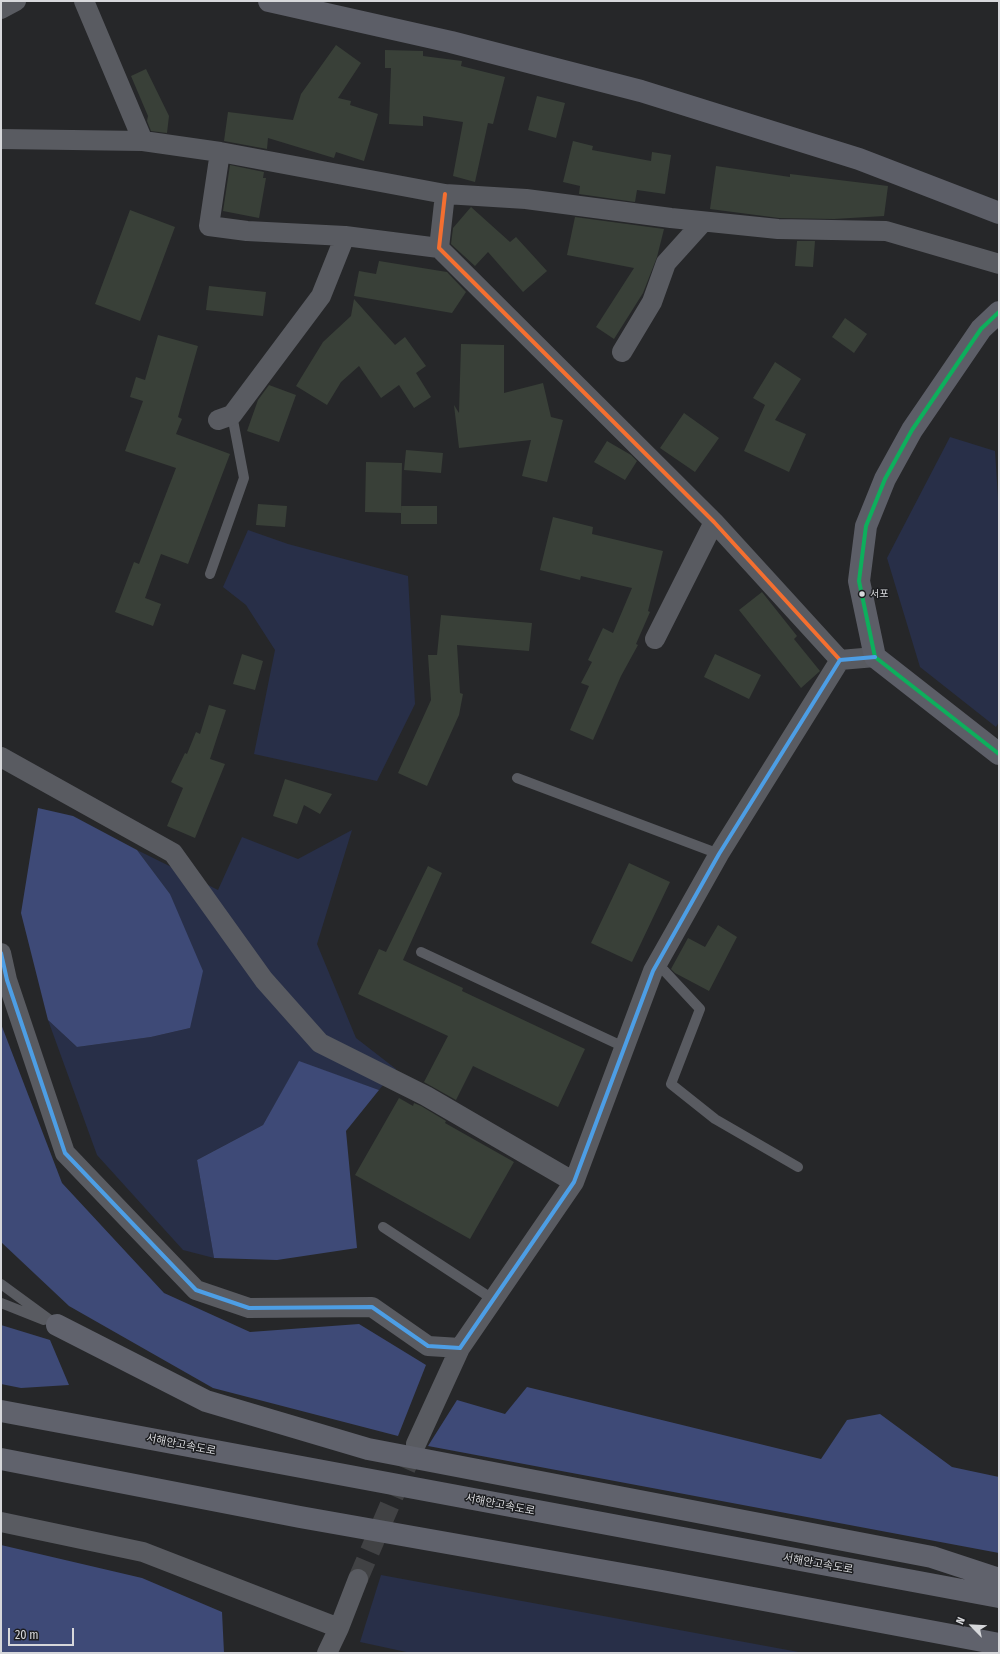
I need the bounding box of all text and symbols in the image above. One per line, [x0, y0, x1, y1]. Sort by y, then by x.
place label: 서포 [870, 588, 888, 600]
marker: 서포 [857, 589, 867, 599]
street label: 서해안고속도로 [145, 1432, 217, 1458]
street label: 서해안고속도로 [464, 1492, 536, 1518]
street label: 서해안고속도로 [782, 1551, 854, 1577]
north arrow [952, 1606, 992, 1646]
text: N [953, 1615, 968, 1627]
scale bar [10, 1620, 76, 1646]
text: 20 m [15, 1628, 39, 1642]

